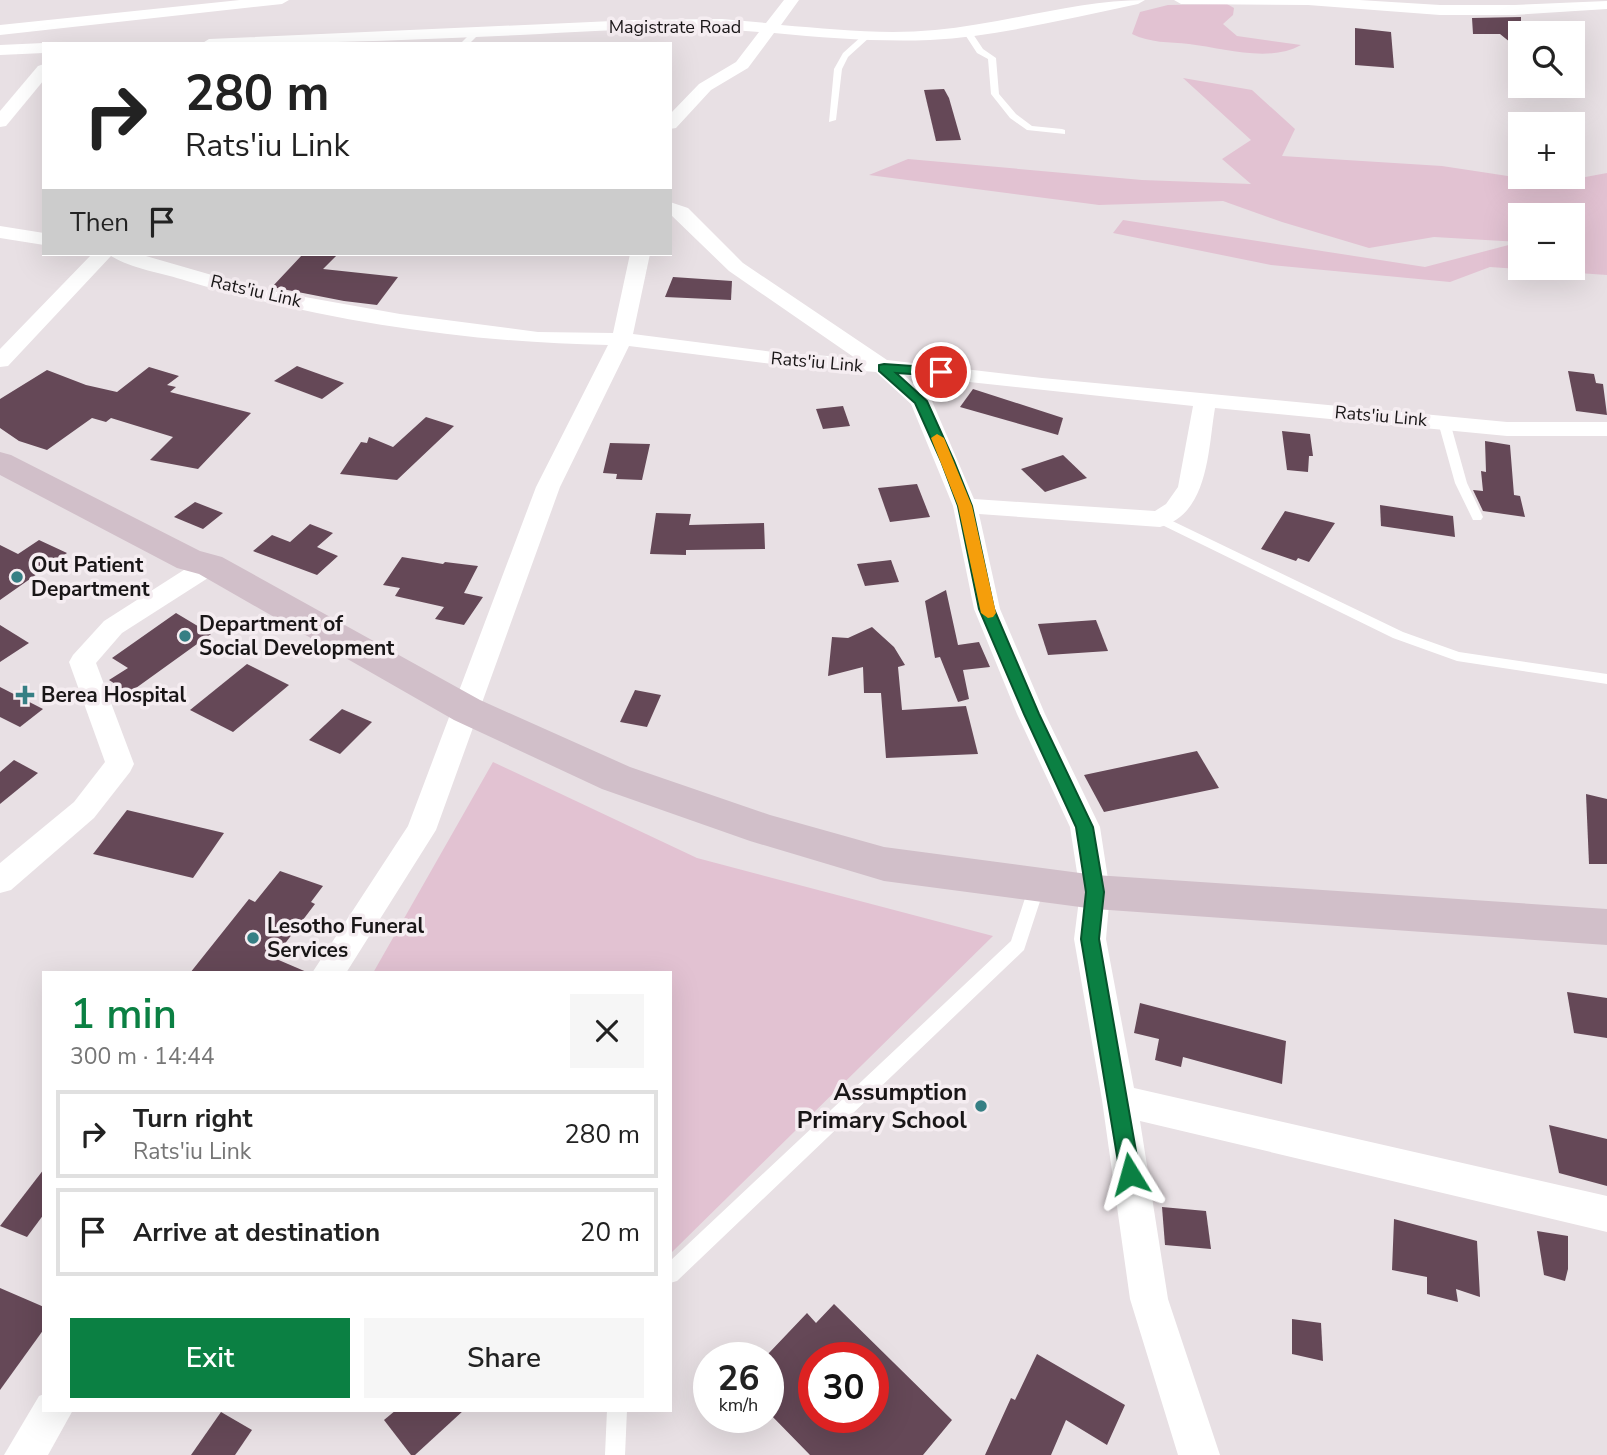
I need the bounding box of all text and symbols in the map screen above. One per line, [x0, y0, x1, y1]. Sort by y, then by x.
street label: Magistrate Road [609, 15, 741, 39]
map controls [1508, 21, 1585, 280]
button: search [1508, 21, 1585, 98]
text: 280 m [185, 60, 329, 127]
icon: right [70, 70, 161, 161]
button: + [1508, 112, 1585, 189]
text: Rats'iu Link [185, 124, 350, 167]
icon: arrive [143, 203, 181, 241]
button: − [1508, 203, 1585, 280]
text: Then [70, 205, 129, 240]
street label: Rats'iu Link [208, 269, 305, 313]
pin [911, 342, 971, 402]
street label: Rats'iu Link [770, 346, 865, 378]
icon: arrive [922, 353, 960, 391]
street label: Rats'iu Link [1334, 400, 1429, 432]
place label: Out Patient Department [31, 551, 150, 603]
marker: Out Patient Department [9, 569, 25, 585]
place label: Department of Social Development [199, 610, 395, 662]
marker: Department of Social Development [177, 628, 193, 644]
place label: Berea Hospital [41, 681, 187, 709]
marker: Berea Hospital [15, 685, 35, 705]
place label: Lesotho Funeral Services [267, 912, 424, 964]
marker: Lesotho Funeral Services [245, 930, 261, 946]
text: 1 min [70, 986, 177, 1043]
button: close [570, 994, 644, 1068]
text: 300 m · 14:44 [70, 1041, 215, 1072]
place label: Assumption Primary School [797, 1076, 967, 1136]
marker: Assumption Primary School [973, 1098, 989, 1114]
text: Turn right [133, 1101, 252, 1136]
icon: right [74, 1115, 112, 1153]
text: 280 m [564, 1117, 640, 1152]
text: Rats'iu Link [133, 1136, 251, 1167]
position arrow [1093, 1137, 1167, 1211]
icon: arrive [74, 1213, 112, 1251]
text: Arrive at destination [133, 1215, 380, 1250]
text: 20 m [580, 1215, 640, 1250]
button: Exit [70, 1318, 350, 1398]
button: Share [364, 1318, 644, 1398]
speed limit sign: 30 [798, 1342, 889, 1433]
text: 26 [717, 1355, 760, 1402]
text: km/h [719, 1393, 758, 1417]

